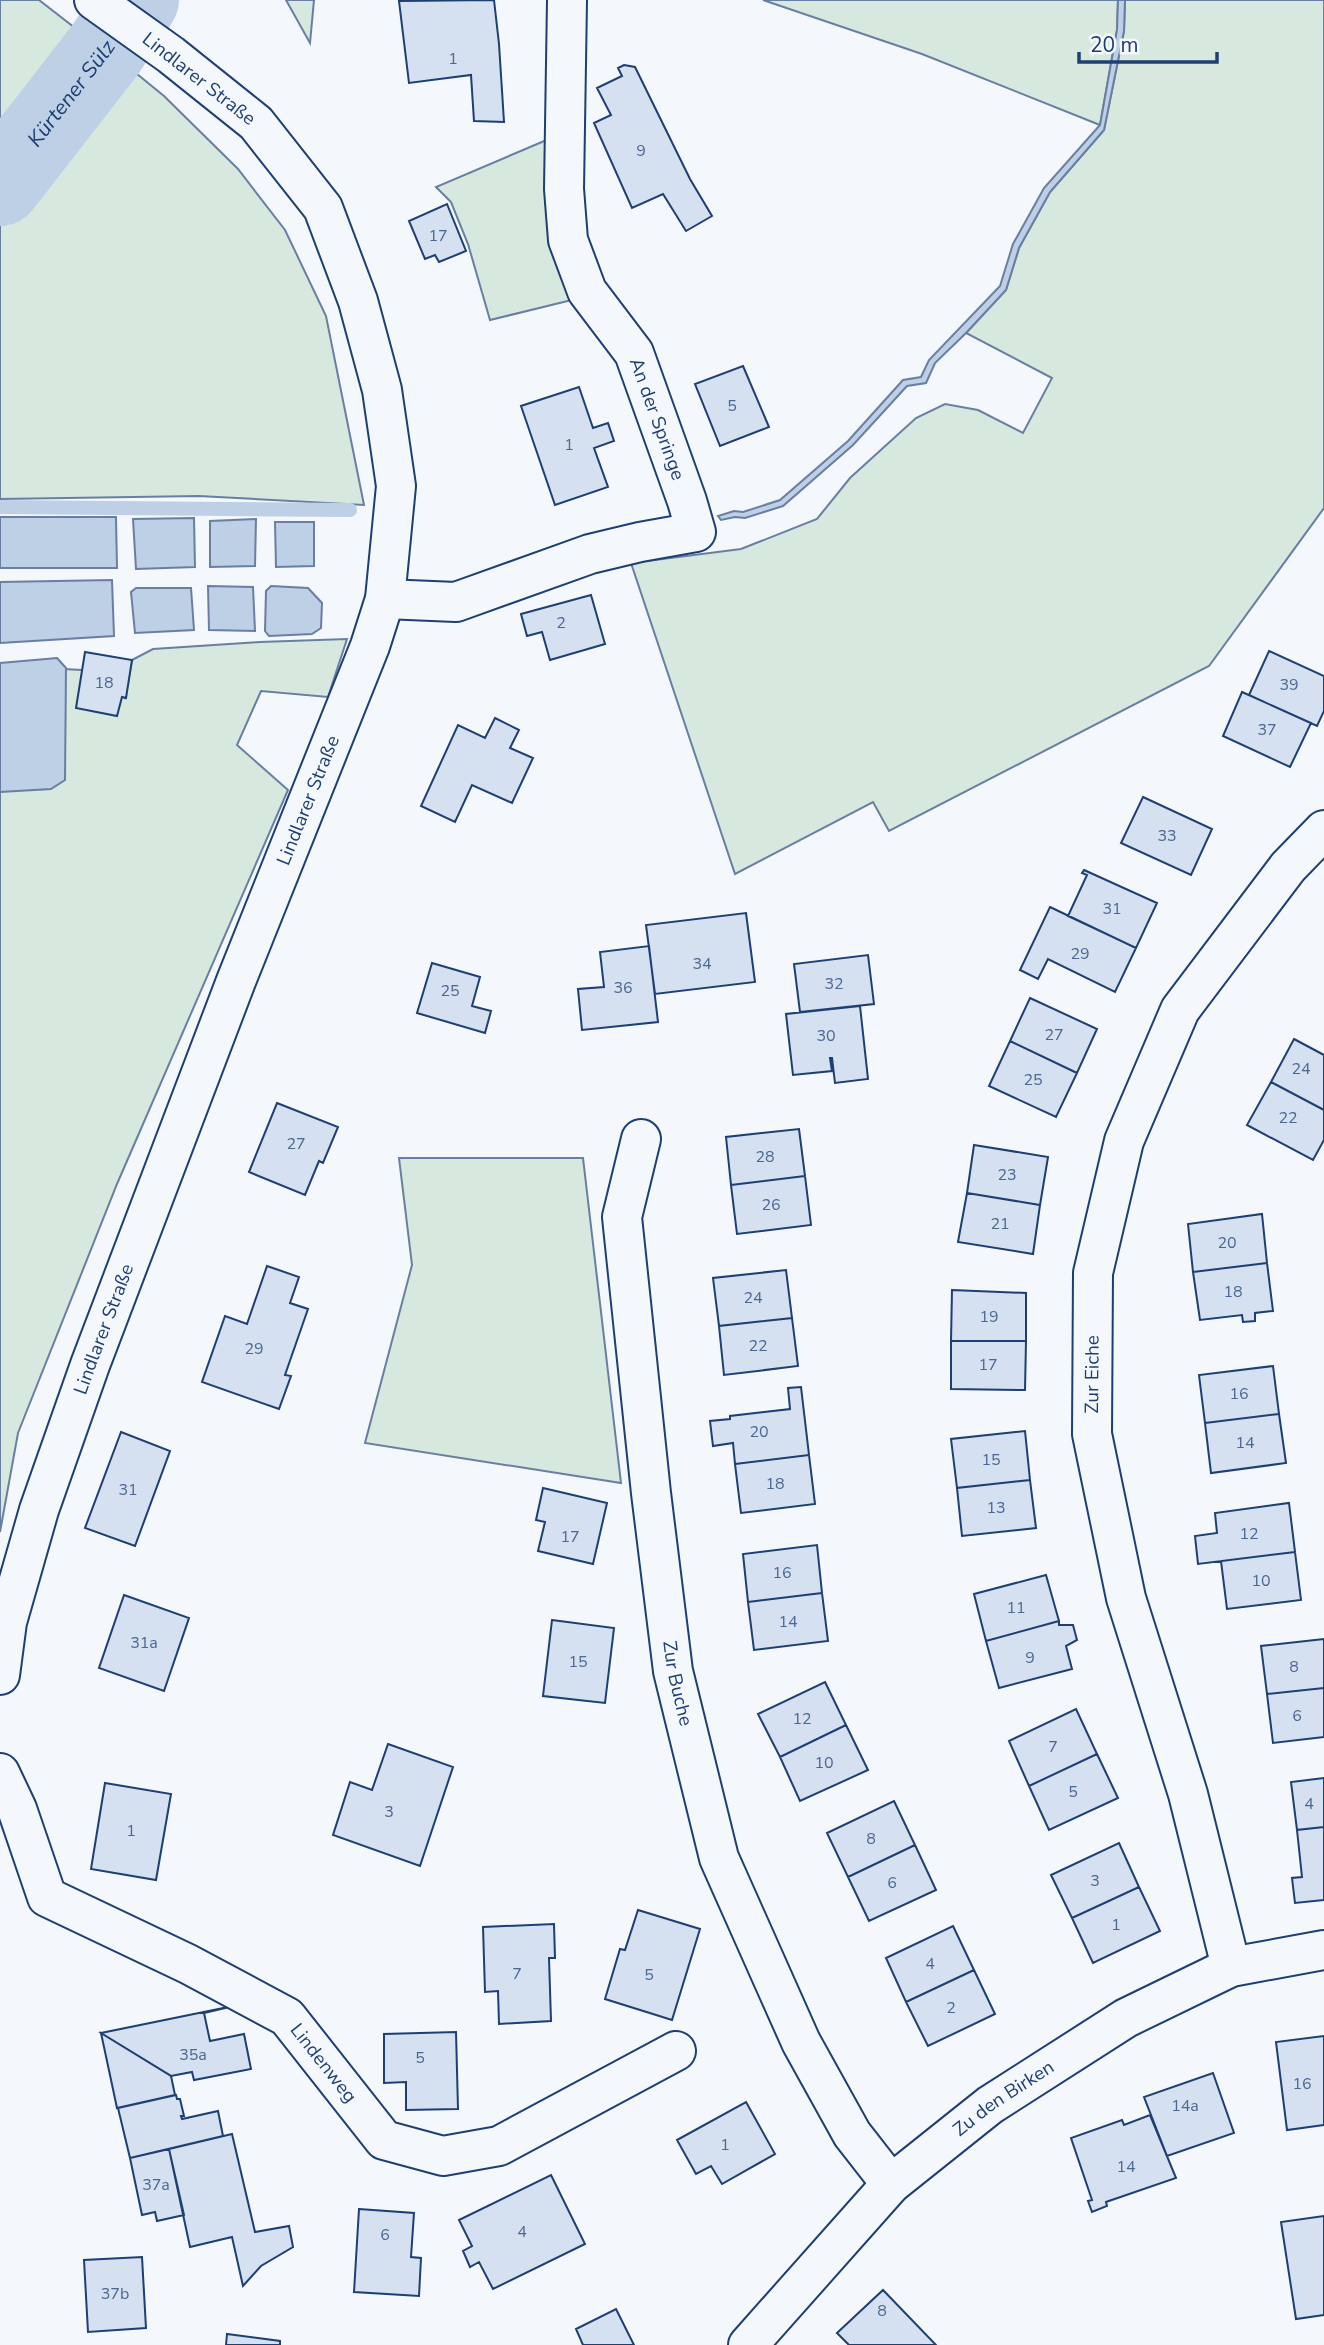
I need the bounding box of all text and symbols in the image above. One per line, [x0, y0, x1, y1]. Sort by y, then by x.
scale bar [1079, 21, 1217, 65]
street label: Lindlarer Straße [137, 26, 261, 132]
text: 20 m [1090, 31, 1139, 59]
water label: Kürtener Sülz [21, 35, 122, 153]
house number: 1 [448, 48, 458, 70]
house number: 9 [636, 140, 646, 162]
house number: 17 [428, 225, 448, 247]
street label: An der Springe [623, 354, 691, 484]
house number: 5 [727, 395, 737, 417]
house number: 1 [564, 434, 574, 456]
house number: 2 [556, 612, 566, 634]
house number: 18 [94, 672, 114, 694]
house number: 39 [1279, 674, 1299, 696]
house number: 37 [1257, 719, 1277, 741]
street label: Lindlarer Straße [271, 732, 346, 869]
house number: 33 [1157, 825, 1177, 847]
house number: 31 [1102, 898, 1122, 920]
house number: 29 [1070, 943, 1090, 965]
house number: 34 [692, 953, 712, 975]
house number: 32 [824, 973, 844, 995]
house number: 36 [613, 977, 633, 999]
house number: 25 [440, 980, 460, 1002]
house number: 27 [1044, 1024, 1064, 1046]
house number: 30 [816, 1025, 836, 1047]
house number: 24 [1291, 1058, 1311, 1080]
house number: 25 [1023, 1069, 1043, 1091]
house number: 22 [1278, 1107, 1298, 1129]
house number: 27 [286, 1133, 306, 1155]
house number: 28 [755, 1146, 775, 1168]
house number: 23 [997, 1164, 1017, 1186]
house number: 26 [761, 1194, 781, 1216]
house number: 21 [990, 1213, 1010, 1235]
house number: 20 [1217, 1232, 1237, 1254]
street label: Lindlarer Straße [68, 1260, 140, 1398]
house number: 18 [1223, 1281, 1243, 1303]
house number: 24 [743, 1287, 763, 1309]
house number: 19 [979, 1306, 999, 1328]
house number: 22 [748, 1335, 768, 1357]
street label: Zur Eiche [1079, 1335, 1106, 1414]
house number: 29 [244, 1338, 264, 1360]
house number: 17 [978, 1354, 998, 1376]
house number: 16 [1229, 1383, 1249, 1405]
house number: 20 [749, 1421, 769, 1443]
house number: 14 [1235, 1432, 1255, 1454]
house number: 15 [981, 1449, 1001, 1471]
house number: 18 [765, 1473, 785, 1495]
house number: 31 [118, 1479, 138, 1501]
house number: 13 [986, 1497, 1006, 1519]
house number: 12 [1239, 1523, 1259, 1545]
house number: 17 [560, 1526, 580, 1548]
house number: 16 [772, 1562, 792, 1584]
house number: 10 [1251, 1570, 1271, 1592]
house number: 11 [1006, 1597, 1026, 1619]
house number: 14 [778, 1611, 798, 1633]
house number: 31a [130, 1632, 158, 1654]
street label: Zur Buche [656, 1639, 699, 1729]
house number: 9 [1025, 1647, 1035, 1669]
house number: 15 [568, 1651, 588, 1673]
house number: 8 [1289, 1656, 1299, 1678]
house number: 6 [1292, 1705, 1302, 1727]
house number: 12 [792, 1708, 812, 1730]
house number: 7 [1048, 1736, 1058, 1758]
house number: 10 [814, 1752, 834, 1774]
house number: 5 [1068, 1781, 1078, 1803]
house number: 4 [1304, 1793, 1314, 1815]
house number: 3 [384, 1801, 394, 1823]
house number: 1 [126, 1820, 136, 1842]
house number: 8 [866, 1828, 876, 1850]
house number: 3 [1090, 1870, 1100, 1892]
house number: 6 [887, 1872, 897, 1894]
house number: 1 [1111, 1914, 1121, 1936]
house number: 4 [925, 1953, 935, 1975]
house number: 7 [512, 1963, 522, 1985]
house number: 5 [644, 1964, 654, 1986]
house number: 2 [946, 1997, 956, 2019]
street label: Lindenweg [284, 2018, 363, 2108]
house number: 35a [179, 2044, 207, 2066]
house number: 5 [415, 2047, 425, 2069]
street label: Zu den Birken [948, 2054, 1059, 2143]
house number: 16 [1292, 2073, 1312, 2095]
house number: 14a [1171, 2095, 1199, 2117]
house number: 1 [720, 2134, 730, 2156]
house number: 14 [1116, 2156, 1136, 2178]
house number: 37a [142, 2174, 170, 2196]
house number: 4 [517, 2221, 527, 2243]
house number: 6 [380, 2224, 390, 2246]
house number: 37b [101, 2283, 129, 2305]
house number: 8 [877, 2300, 887, 2322]

